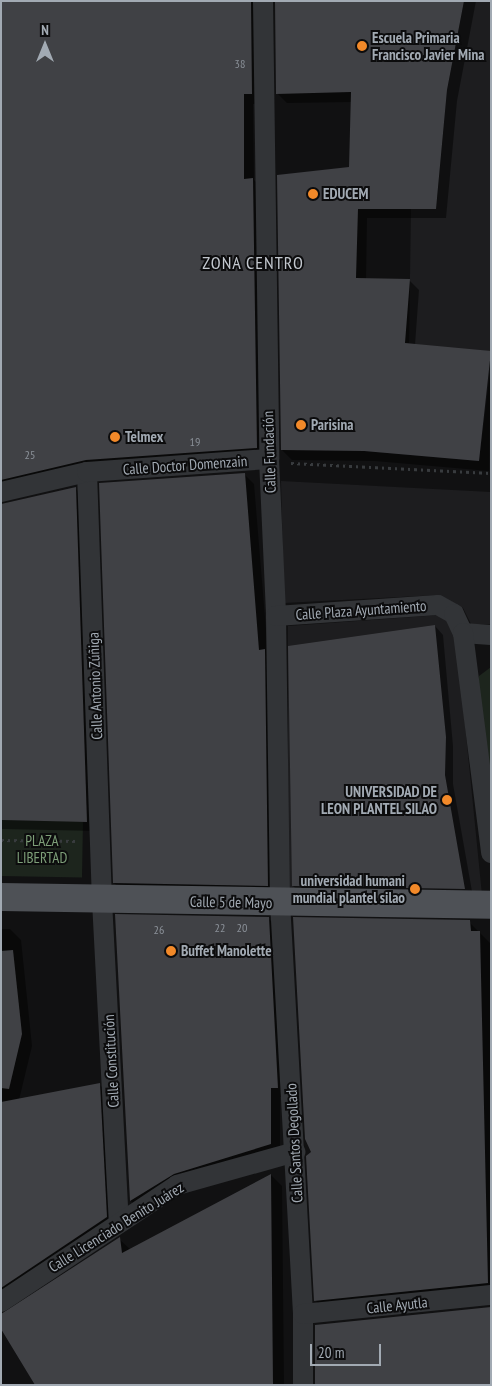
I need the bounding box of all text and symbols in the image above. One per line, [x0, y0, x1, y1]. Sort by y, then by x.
north arrow [20, 20, 70, 70]
text: N [41, 21, 49, 39]
place label: Escuela Primaria Francisco Javier Mina [372, 28, 484, 63]
marker: Escuela Primaria Francisco Javier Mina [356, 40, 368, 52]
house number: 38 [235, 57, 245, 71]
place label: EDUCEM [323, 185, 368, 203]
marker: EDUCEM [307, 188, 319, 200]
district label: ZONA CENTRO [201, 252, 305, 274]
street label: Calle Fundación [259, 410, 279, 494]
place label: Parisina [311, 416, 353, 434]
marker: Parisina [295, 419, 307, 431]
place label: Telmex [125, 428, 163, 446]
marker: Telmex [109, 431, 121, 443]
house number: 19 [190, 435, 200, 449]
house number: 25 [25, 448, 35, 462]
street label: Calle Doctor Domenzain [122, 452, 248, 478]
street label: Calle Plaza Ayuntamiento [295, 596, 427, 624]
street label: Calle Antonio Zúñiga [84, 632, 106, 740]
place label: UNIVERSIDAD DE LEON PLANTEL SILAO [320, 782, 437, 817]
marker: UNIVERSIDAD DE LEON PLANTEL SILAO [441, 794, 453, 806]
park label: PLAZA LIBERTAD [17, 831, 67, 866]
place label: universidad humani mundial plantel silao [293, 871, 405, 906]
marker: universidad humani mundial plantel silao [409, 883, 421, 895]
street label: Calle 5 de Mayo [190, 892, 272, 912]
house number: 22 [215, 921, 225, 935]
house number: 20 [237, 921, 247, 935]
house number: 26 [154, 923, 164, 937]
place label: Buffet Manolette [181, 942, 272, 960]
marker: Buffet Manolette [165, 945, 177, 957]
street label: Calle Constitución [100, 1014, 122, 1108]
street label: Calle Santos Degollado [282, 1083, 306, 1203]
street label: Calle Licenciado Benito Juárez [45, 1178, 187, 1276]
street label: Calle Ayutla [366, 1293, 428, 1317]
scale bar [312, 1334, 383, 1366]
text: 20 m [318, 1343, 344, 1362]

